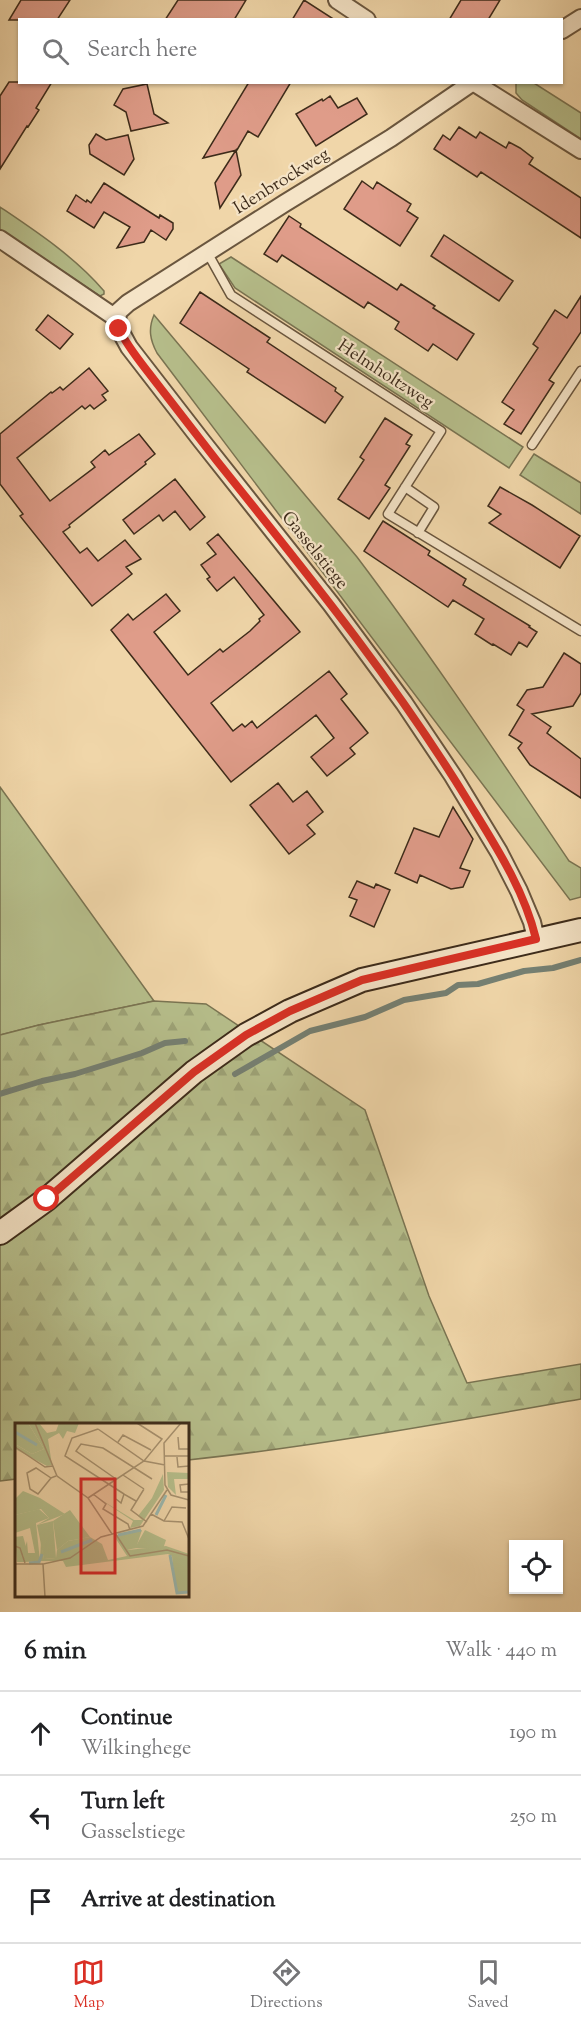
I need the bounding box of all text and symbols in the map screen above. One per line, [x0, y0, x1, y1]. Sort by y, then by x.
search box [18, 18, 563, 84]
icon: search [39, 35, 72, 68]
text: Search here [87, 35, 197, 67]
street label: Idenbrockweg [229, 142, 335, 222]
route end [105, 315, 131, 341]
street label: Helmholtzweg [332, 334, 439, 416]
street label: Gasselstiege [274, 506, 354, 596]
route start [33, 1185, 59, 1211]
inset map [15, 1423, 189, 1597]
map controls [509, 1540, 563, 1594]
button: locate [509, 1540, 563, 1594]
text: 6 min [24, 1633, 87, 1670]
text: Walk · 440 m [445, 1637, 557, 1666]
text: Continue [81, 1703, 172, 1735]
icon: ahead [24, 1717, 57, 1750]
text: 190 m [509, 1719, 557, 1748]
text: Wilkinghege [81, 1735, 191, 1764]
text: Turn left [81, 1787, 164, 1819]
icon: left [24, 1801, 57, 1834]
text: 250 m [509, 1803, 557, 1832]
text: Gasselstiege [81, 1819, 186, 1848]
icon: arrive [24, 1885, 57, 1918]
text: Arrive at destination [81, 1885, 276, 1917]
tab: Map [72, 1956, 105, 2015]
tab: Directions [250, 1956, 323, 2015]
tab: Saved [467, 1956, 509, 2015]

